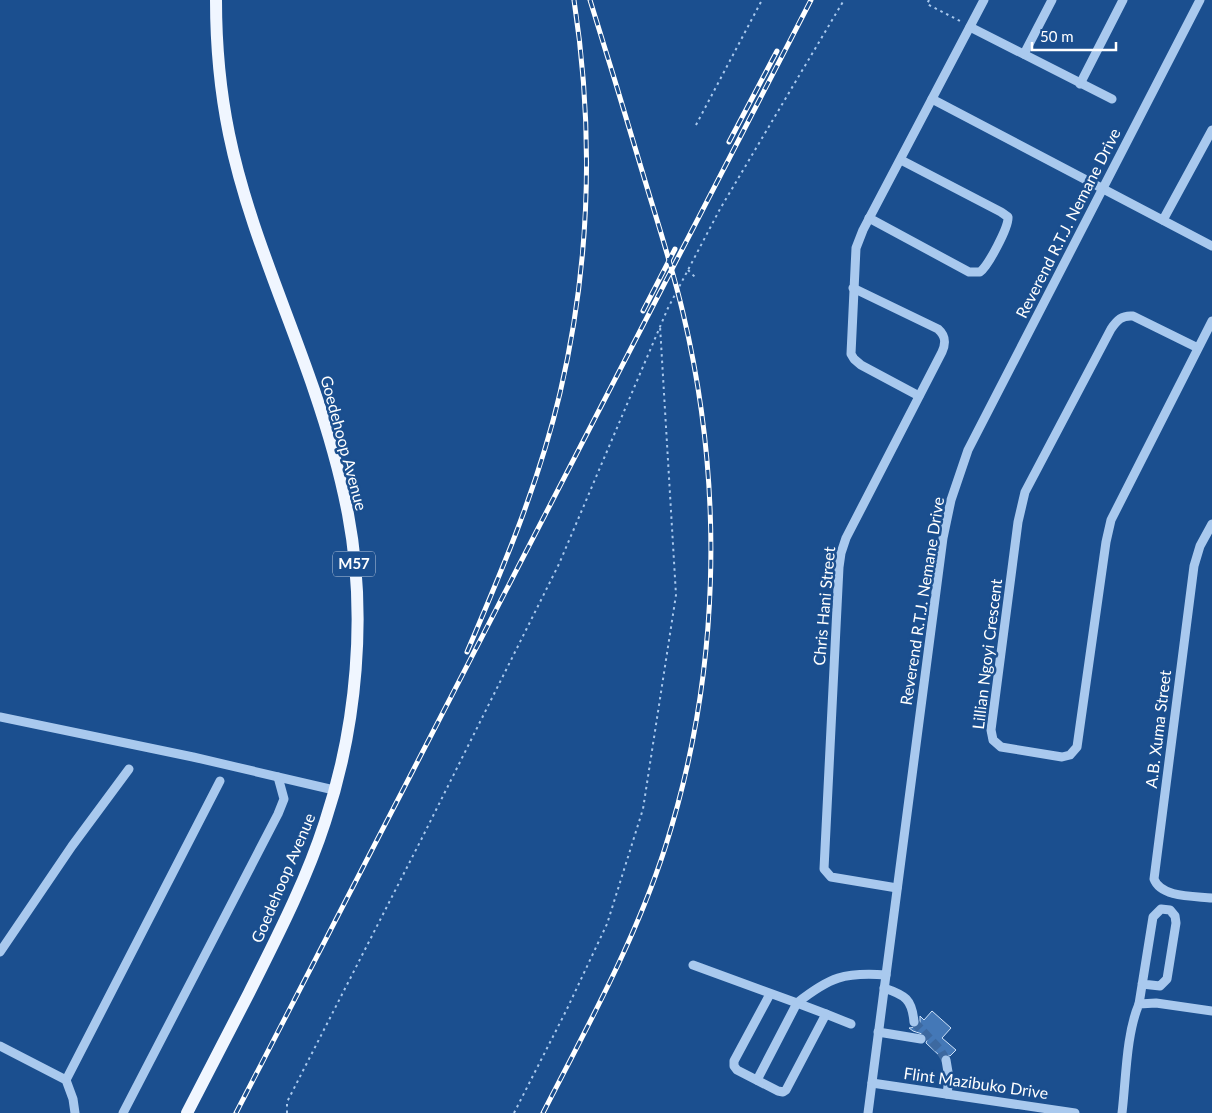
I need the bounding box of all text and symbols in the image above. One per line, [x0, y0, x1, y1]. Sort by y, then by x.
scale bar [1032, 20, 1116, 52]
text: 50 m [1040, 27, 1074, 45]
street label: Reverend R.T.J. Nemane Drive [1011, 125, 1124, 321]
street label: Goedehoop Avenue [317, 373, 372, 513]
street label: Reverend R.T.J. Nemane Drive [896, 495, 947, 706]
street label: Chris Hani Street [809, 545, 838, 666]
road number: M57 [333, 552, 375, 576]
street label: Lillian Ngoyi Crescent [968, 577, 1005, 730]
street label: A.B. Xuma Street [1141, 668, 1174, 789]
street label: Goedehoop Avenue [247, 810, 318, 946]
street label: Flint Mazibuko Drive [903, 1063, 1050, 1102]

